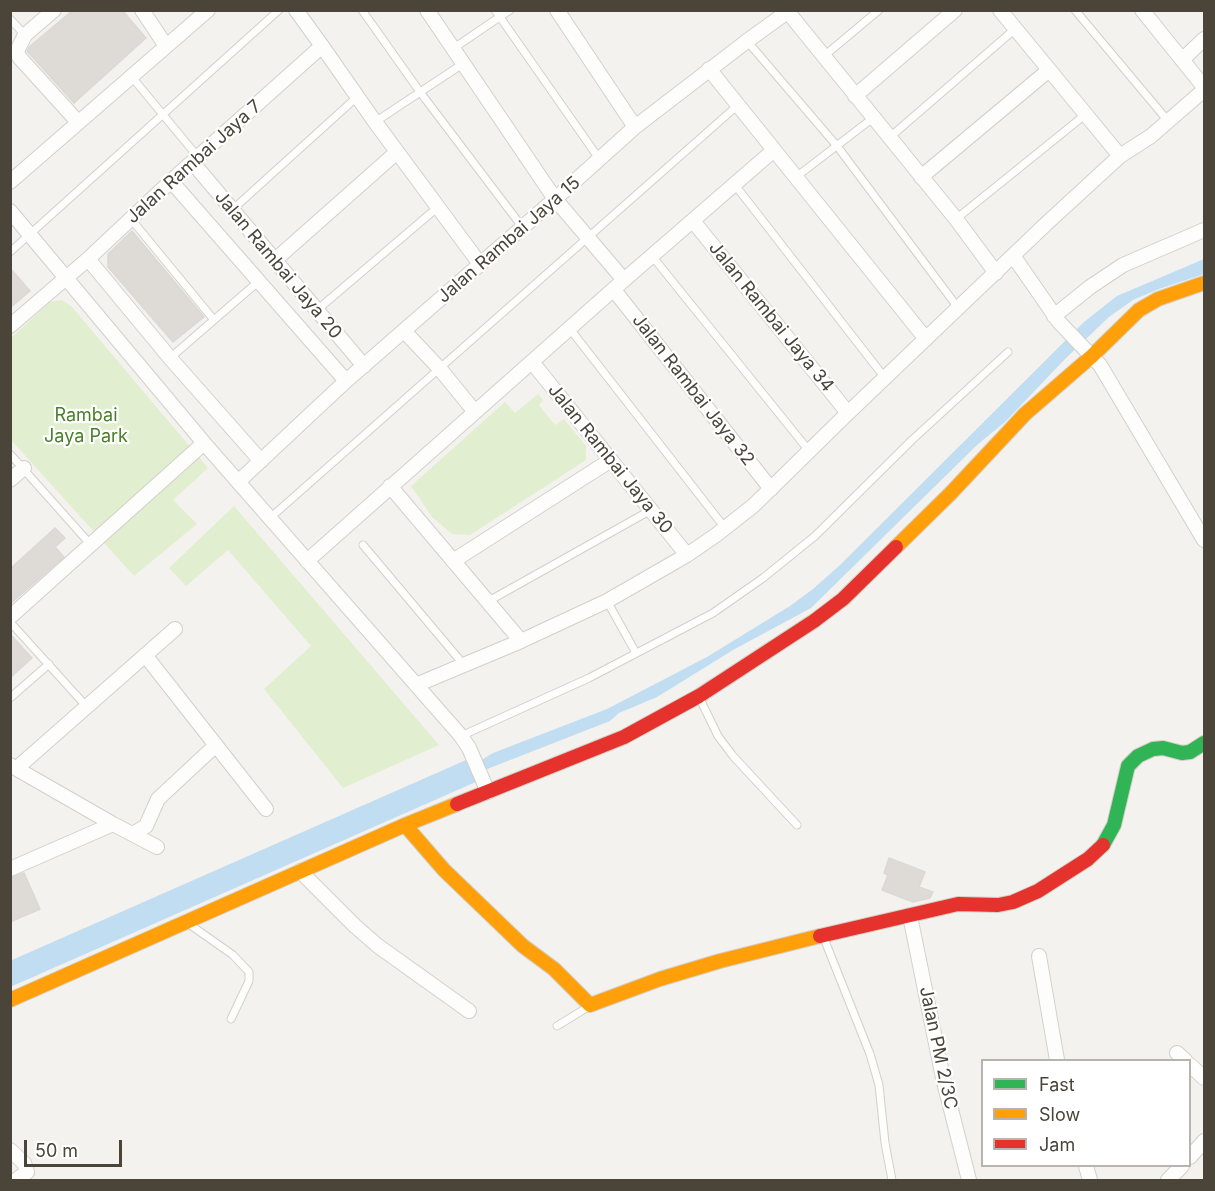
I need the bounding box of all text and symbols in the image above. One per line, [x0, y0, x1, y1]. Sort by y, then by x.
street label: Jalan Rambai Jaya 7 [122, 96, 266, 228]
street label: Jalan Rambai Jaya 15 [433, 172, 585, 308]
street label: Jalan Rambai Jaya 20 [210, 187, 346, 343]
street label: Jalan Rambai Jaya 34 [704, 238, 838, 396]
street label: Jalan Rambai Jaya 32 [627, 310, 759, 470]
street label: Jalan Rambai Jaya 30 [543, 380, 677, 538]
park label: Rambai Jaya Park [44, 405, 128, 448]
street label: Jalan PM 2/3C [914, 985, 962, 1111]
legend [981, 1059, 1191, 1167]
text: Fast [1039, 1074, 1075, 1095]
text: Slow [1039, 1104, 1080, 1125]
scale bar [27, 1128, 124, 1166]
text: Jam [1039, 1134, 1075, 1155]
text: 50 m [35, 1140, 78, 1161]

